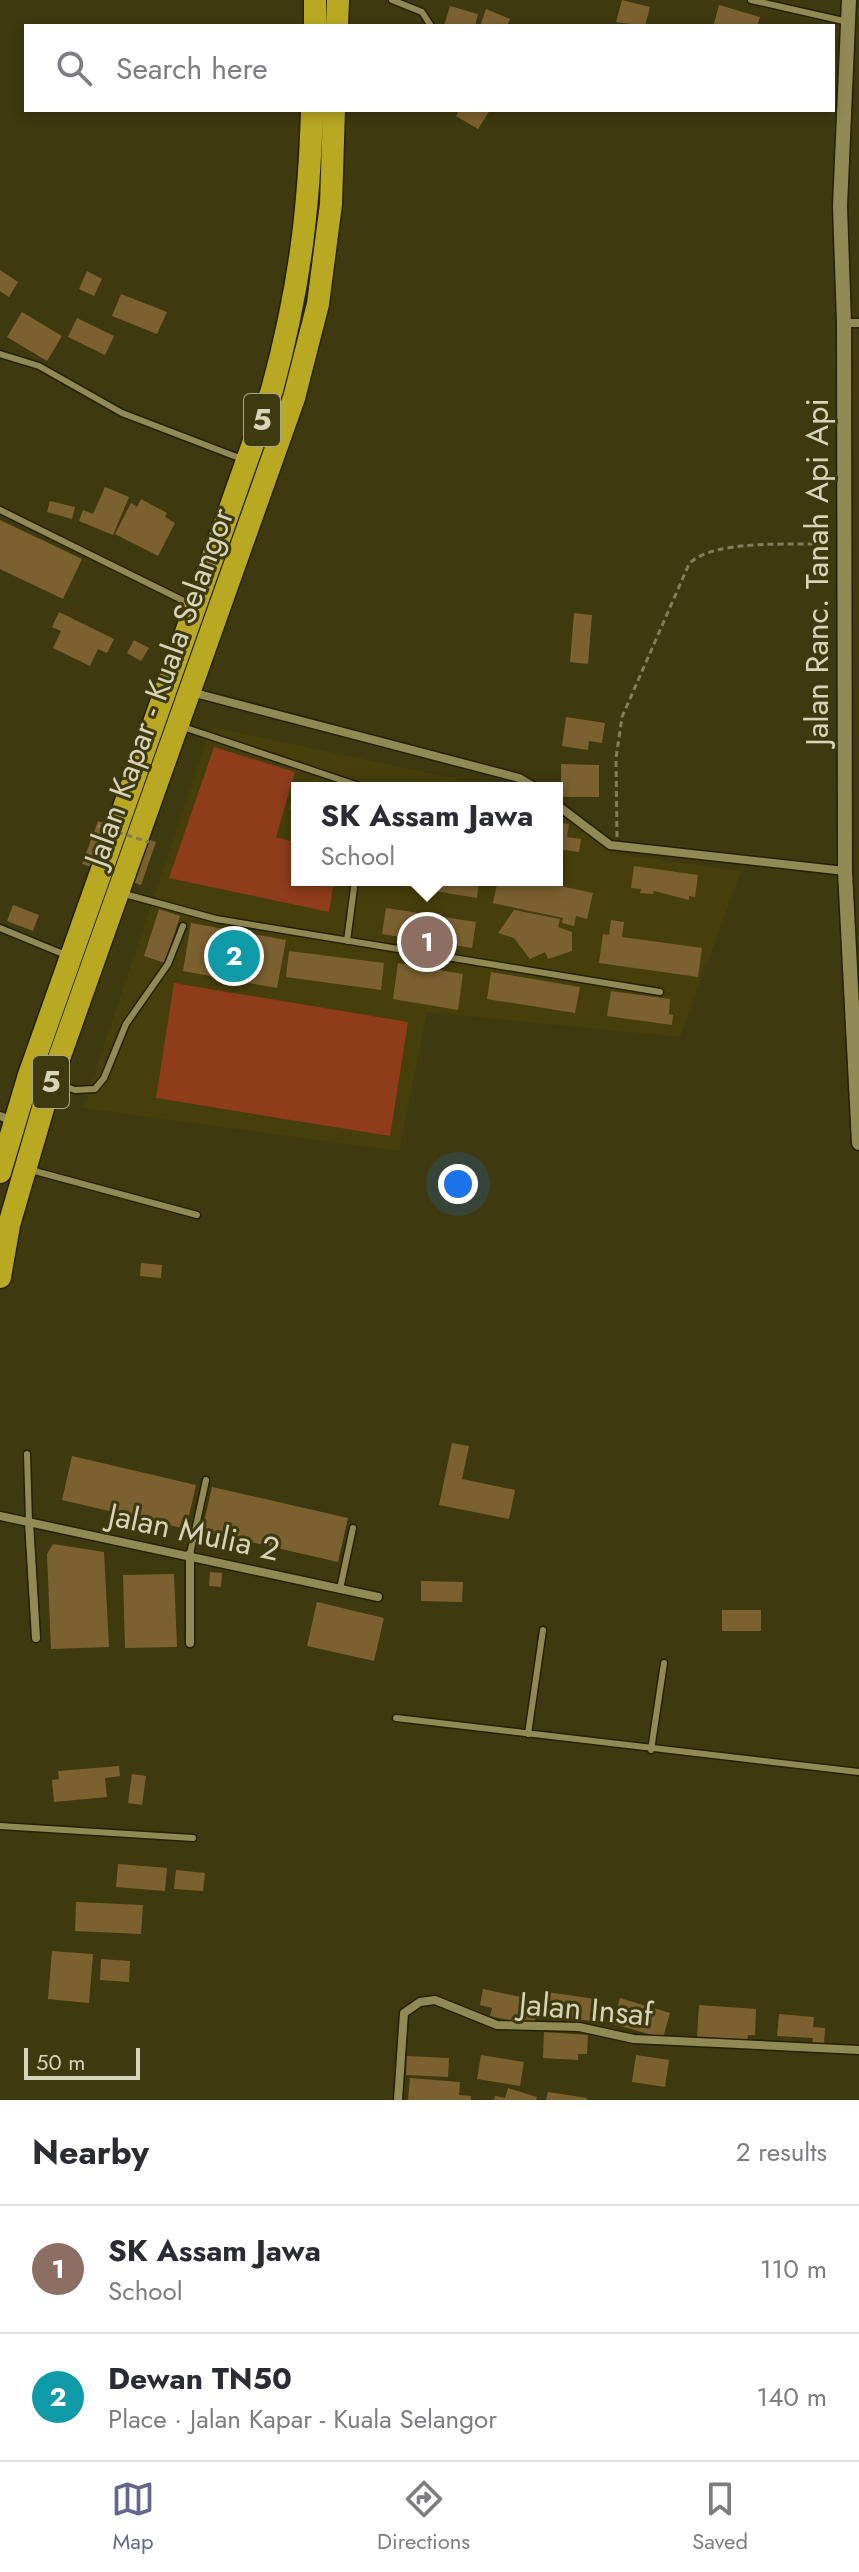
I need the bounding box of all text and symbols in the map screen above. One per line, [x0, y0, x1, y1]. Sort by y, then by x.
search box [24, 24, 835, 112]
icon: search [52, 46, 96, 90]
text: Search here [116, 47, 268, 90]
road number: 5 [244, 394, 280, 446]
street label: Jalan Ranc. Tanah Api Api [794, 398, 840, 750]
street label: Jalan Kapar - Kuala Selangor [71, 501, 245, 876]
popup [291, 782, 563, 886]
text: SK Assam Jawa [321, 794, 533, 837]
text: School [321, 837, 395, 875]
pin: 1 [401, 912, 453, 972]
pin: 2 [208, 926, 260, 986]
road number: 5 [33, 1056, 69, 1108]
your location [438, 1164, 478, 1204]
street label: Jalan Mulia 2 [100, 1491, 284, 1573]
street label: Jalan Insaf [513, 1980, 656, 2038]
scale bar [24, 2044, 140, 2080]
text: 50 m [36, 2046, 85, 2078]
text: Nearby [32, 2128, 149, 2177]
text: 2 results [736, 2133, 827, 2171]
text: SK Assam Jawa [108, 2229, 321, 2272]
text: 1 [51, 2250, 65, 2288]
text: 110 m [760, 2250, 827, 2288]
text: School [108, 2272, 183, 2310]
text: Dewan TN50 [108, 2357, 292, 2400]
text: 2 [49, 2378, 67, 2416]
text: 140 m [756, 2378, 827, 2416]
text: Place · Jalan Kapar - Kuala Selangor [108, 2400, 497, 2438]
tab: Map [111, 2477, 155, 2557]
tab: Directions [377, 2477, 470, 2557]
tab: Saved [692, 2477, 748, 2557]

